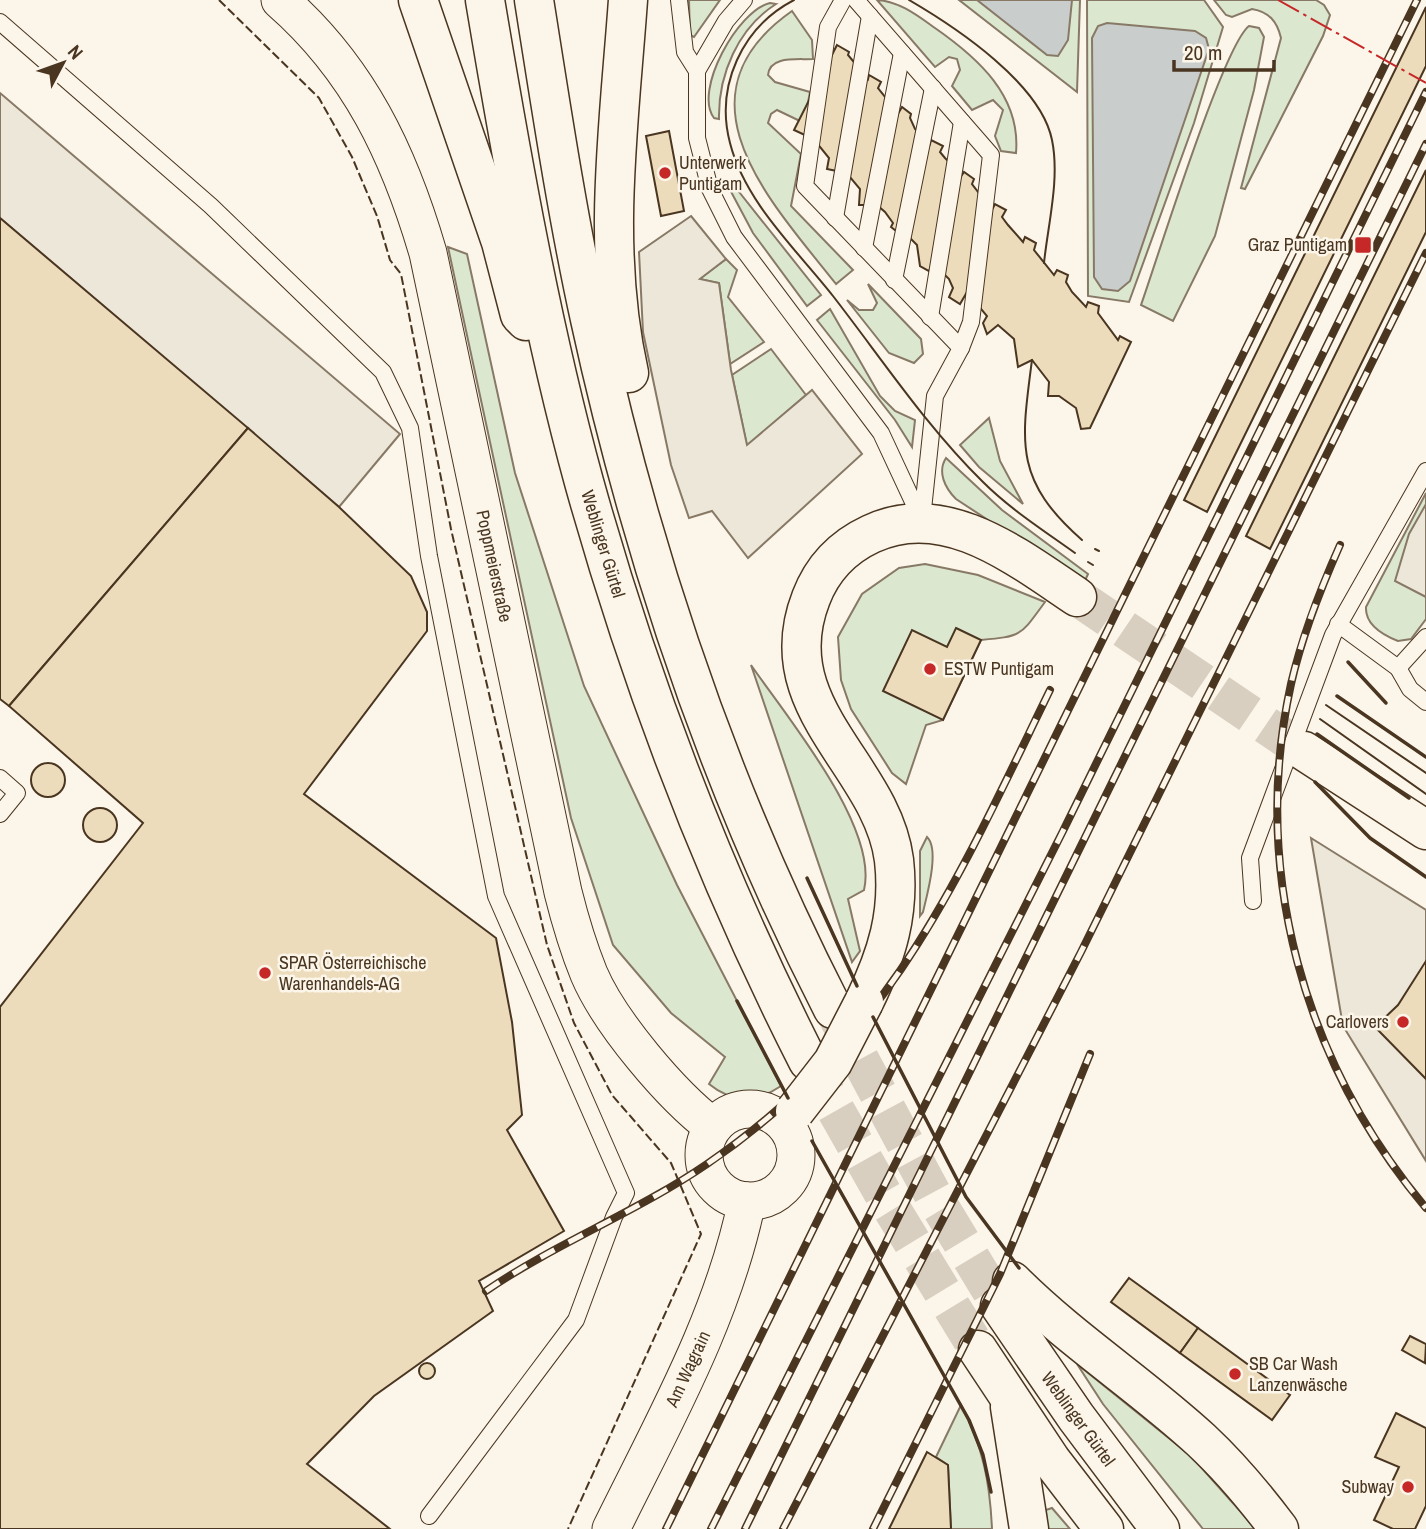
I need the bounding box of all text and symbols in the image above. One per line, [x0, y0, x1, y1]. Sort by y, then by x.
north arrow [28, 28, 98, 98]
scale bar [1174, 28, 1274, 72]
text: 20 m [1184, 38, 1222, 67]
text: N [62, 39, 89, 65]
place label: Unterwerk Puntigam [679, 150, 747, 196]
marker: Unterwerk Puntigam [657, 165, 673, 181]
place label: Graz Puntigam [1248, 232, 1347, 257]
marker: Graz Puntigam [1353, 235, 1373, 255]
street label: Weblinger Gürtel [575, 487, 632, 601]
street label: Poppmeierstraße [470, 508, 519, 624]
place label: ESTW Puntigam [944, 656, 1054, 681]
marker: ESTW Puntigam [922, 661, 938, 677]
place label: SPAR Österreichische Warenhandels-AG [279, 950, 426, 996]
marker: SPAR Österreichische Warenhandels-AG [257, 965, 273, 981]
place label: Carlovers [1326, 1009, 1389, 1034]
marker: Carlovers [1395, 1014, 1411, 1030]
street label: Am Wagrain [659, 1327, 716, 1412]
place label: SB Car Wash Lanzenwäsche [1249, 1351, 1347, 1397]
street label: Weblinger Gürtel [1036, 1366, 1121, 1471]
marker: SB Car Wash Lanzenwäsche [1227, 1366, 1243, 1382]
place label: Subway [1341, 1474, 1395, 1499]
marker: Subway [1400, 1479, 1416, 1495]

